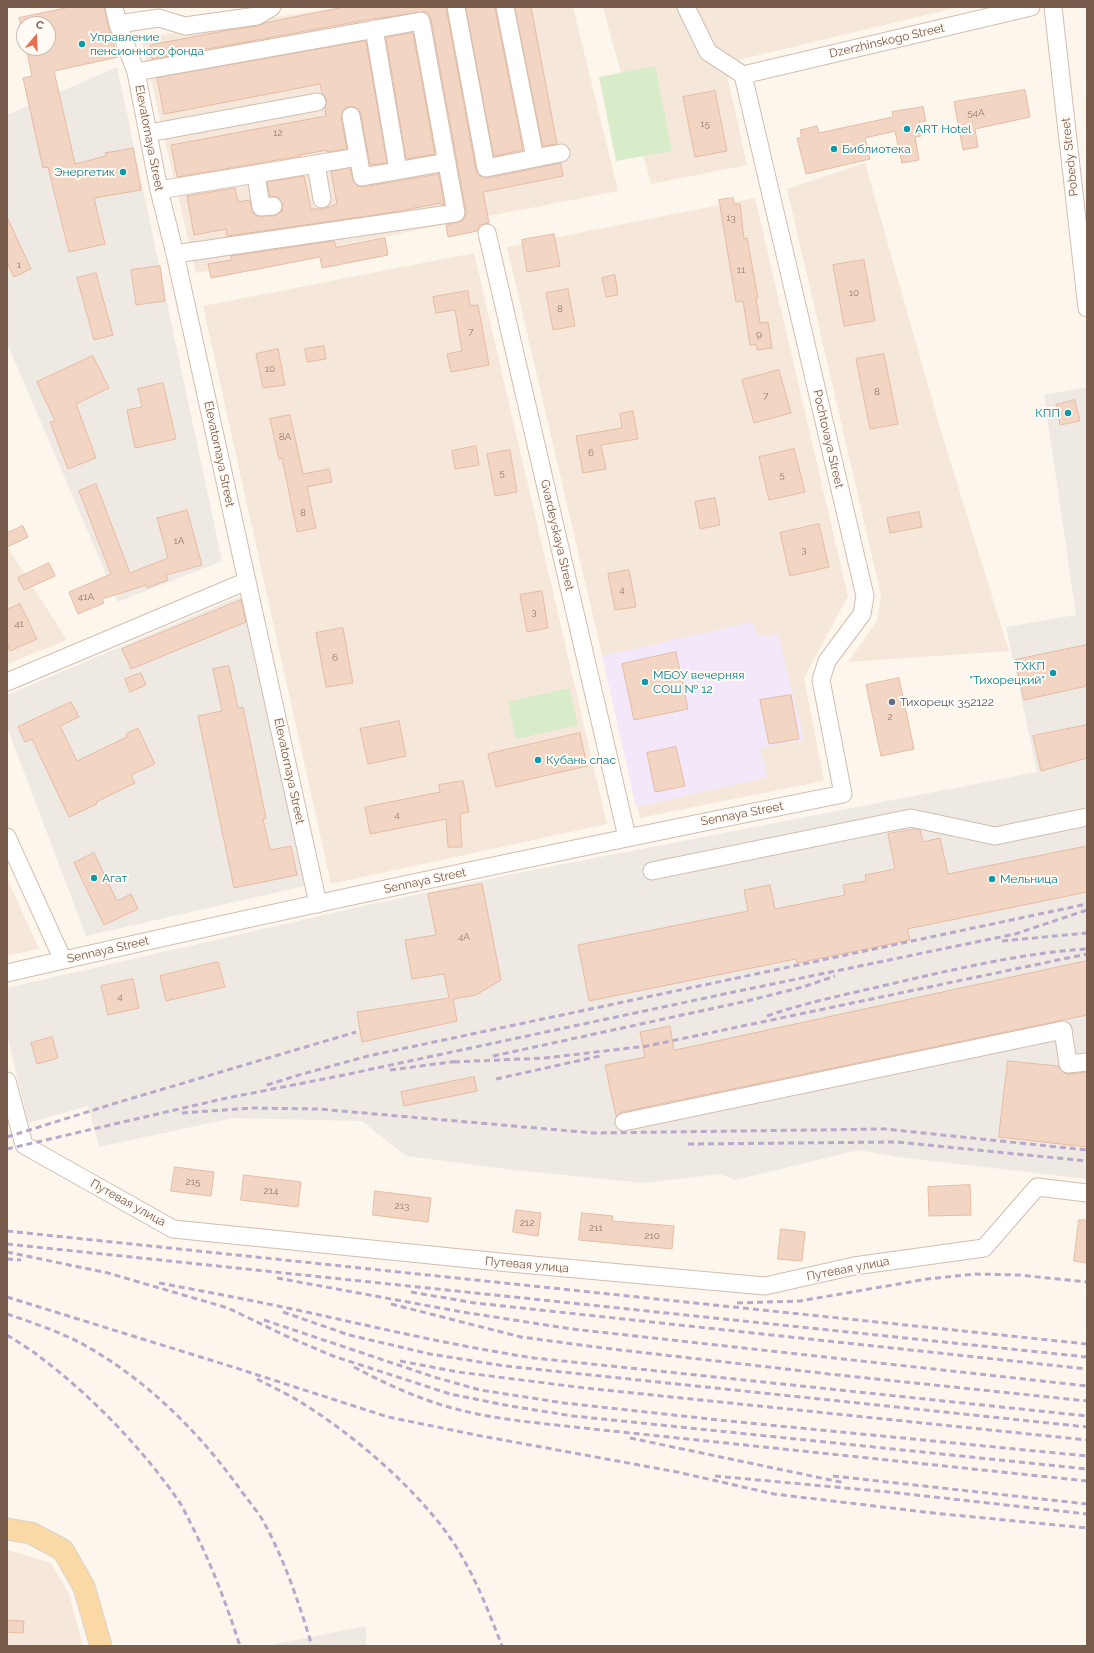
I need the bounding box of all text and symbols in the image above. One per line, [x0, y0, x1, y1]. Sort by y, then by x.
north arrow [16, 16, 56, 56]
text: С [34, 18, 45, 32]
street label: Dzerzhinskogo Street [828, 21, 946, 61]
place label: Управление пенсионного фонда [90, 30, 204, 58]
marker: Управление пенсионного фонда [77, 39, 87, 49]
street label: Elevatornaya Street [132, 84, 166, 192]
house number: 54А [967, 107, 985, 119]
street label: Pobedy Street [1059, 117, 1081, 197]
house number: 15 [700, 118, 710, 130]
place label: ART Hotel [915, 122, 971, 136]
marker: ART Hotel [902, 124, 912, 134]
house number: 12 [273, 127, 283, 139]
place label: Библиотека [842, 142, 911, 156]
marker: Библиотека [829, 144, 839, 154]
place label: Энергетик [54, 165, 115, 179]
marker: Энергетик [118, 167, 128, 177]
house number: 13 [726, 212, 736, 224]
house number: 1 [17, 259, 21, 271]
house number: 11 [737, 264, 745, 276]
house number: 10 [849, 287, 859, 299]
house number: 8 [557, 303, 563, 315]
house number: 7 [468, 326, 474, 338]
house number: 9 [756, 328, 762, 340]
house number: 10 [265, 363, 275, 375]
house number: 8 [874, 386, 880, 398]
street label: Pochtovaya Street [810, 388, 846, 490]
house number: 7 [763, 390, 769, 402]
street label: Elevatornaya Street [201, 400, 237, 508]
place label: КПП [1035, 406, 1060, 420]
marker: КПП [1063, 408, 1073, 418]
house number: 8А [279, 431, 291, 443]
house number: 6 [588, 447, 594, 459]
house number: 5 [499, 467, 505, 479]
house number: 5 [779, 469, 785, 481]
street label: Gvardeyskaya Street [537, 478, 577, 592]
house number: 8 [300, 507, 306, 519]
house number: 1А [173, 535, 185, 547]
house number: 3 [801, 544, 807, 556]
house number: 4 [619, 584, 625, 596]
house number: 41А [78, 591, 94, 603]
house number: 3 [531, 606, 537, 618]
house number: 41 [14, 618, 24, 630]
house number: 6 [332, 652, 338, 664]
place label: ТХКП "Тихорецкий" [970, 659, 1045, 687]
place label: МБОУ вечерняя СОШ № 12 [653, 668, 744, 696]
marker: ТХКП "Тихорецкий" [1048, 668, 1058, 678]
marker: МБОУ вечерняя СОШ № 12 [640, 677, 650, 687]
place label: Тихорецк 352122 [900, 695, 994, 709]
marker: Тихорецк 352122 [887, 697, 897, 707]
house number: 2 [887, 711, 893, 723]
street label: Elevatornaya Street [271, 717, 307, 825]
place label: Кубань спас [546, 753, 616, 767]
marker: Кубань спас [533, 755, 543, 765]
street label: Sennaya Street [699, 799, 785, 829]
house number: 4 [394, 809, 400, 821]
street label: Sennaya Street [382, 865, 468, 897]
place label: Агат [102, 871, 127, 885]
place label: Мельница [1000, 872, 1058, 886]
marker: Агат [89, 873, 99, 883]
marker: Мельница [987, 874, 997, 884]
house number: 4А [458, 931, 470, 943]
street label: Sennaya Street [66, 934, 150, 966]
house number: 4 [117, 991, 123, 1003]
street label: Путевая улица [88, 1176, 168, 1230]
house number: 215 [186, 1176, 200, 1188]
house number: 214 [264, 1185, 278, 1197]
house number: 213 [395, 1200, 409, 1212]
house number: 212 [520, 1217, 534, 1229]
house number: 211 [589, 1222, 603, 1234]
house number: 210 [644, 1230, 660, 1242]
street label: Путевая улица [485, 1254, 569, 1276]
street label: Путевая улица [805, 1254, 891, 1284]

